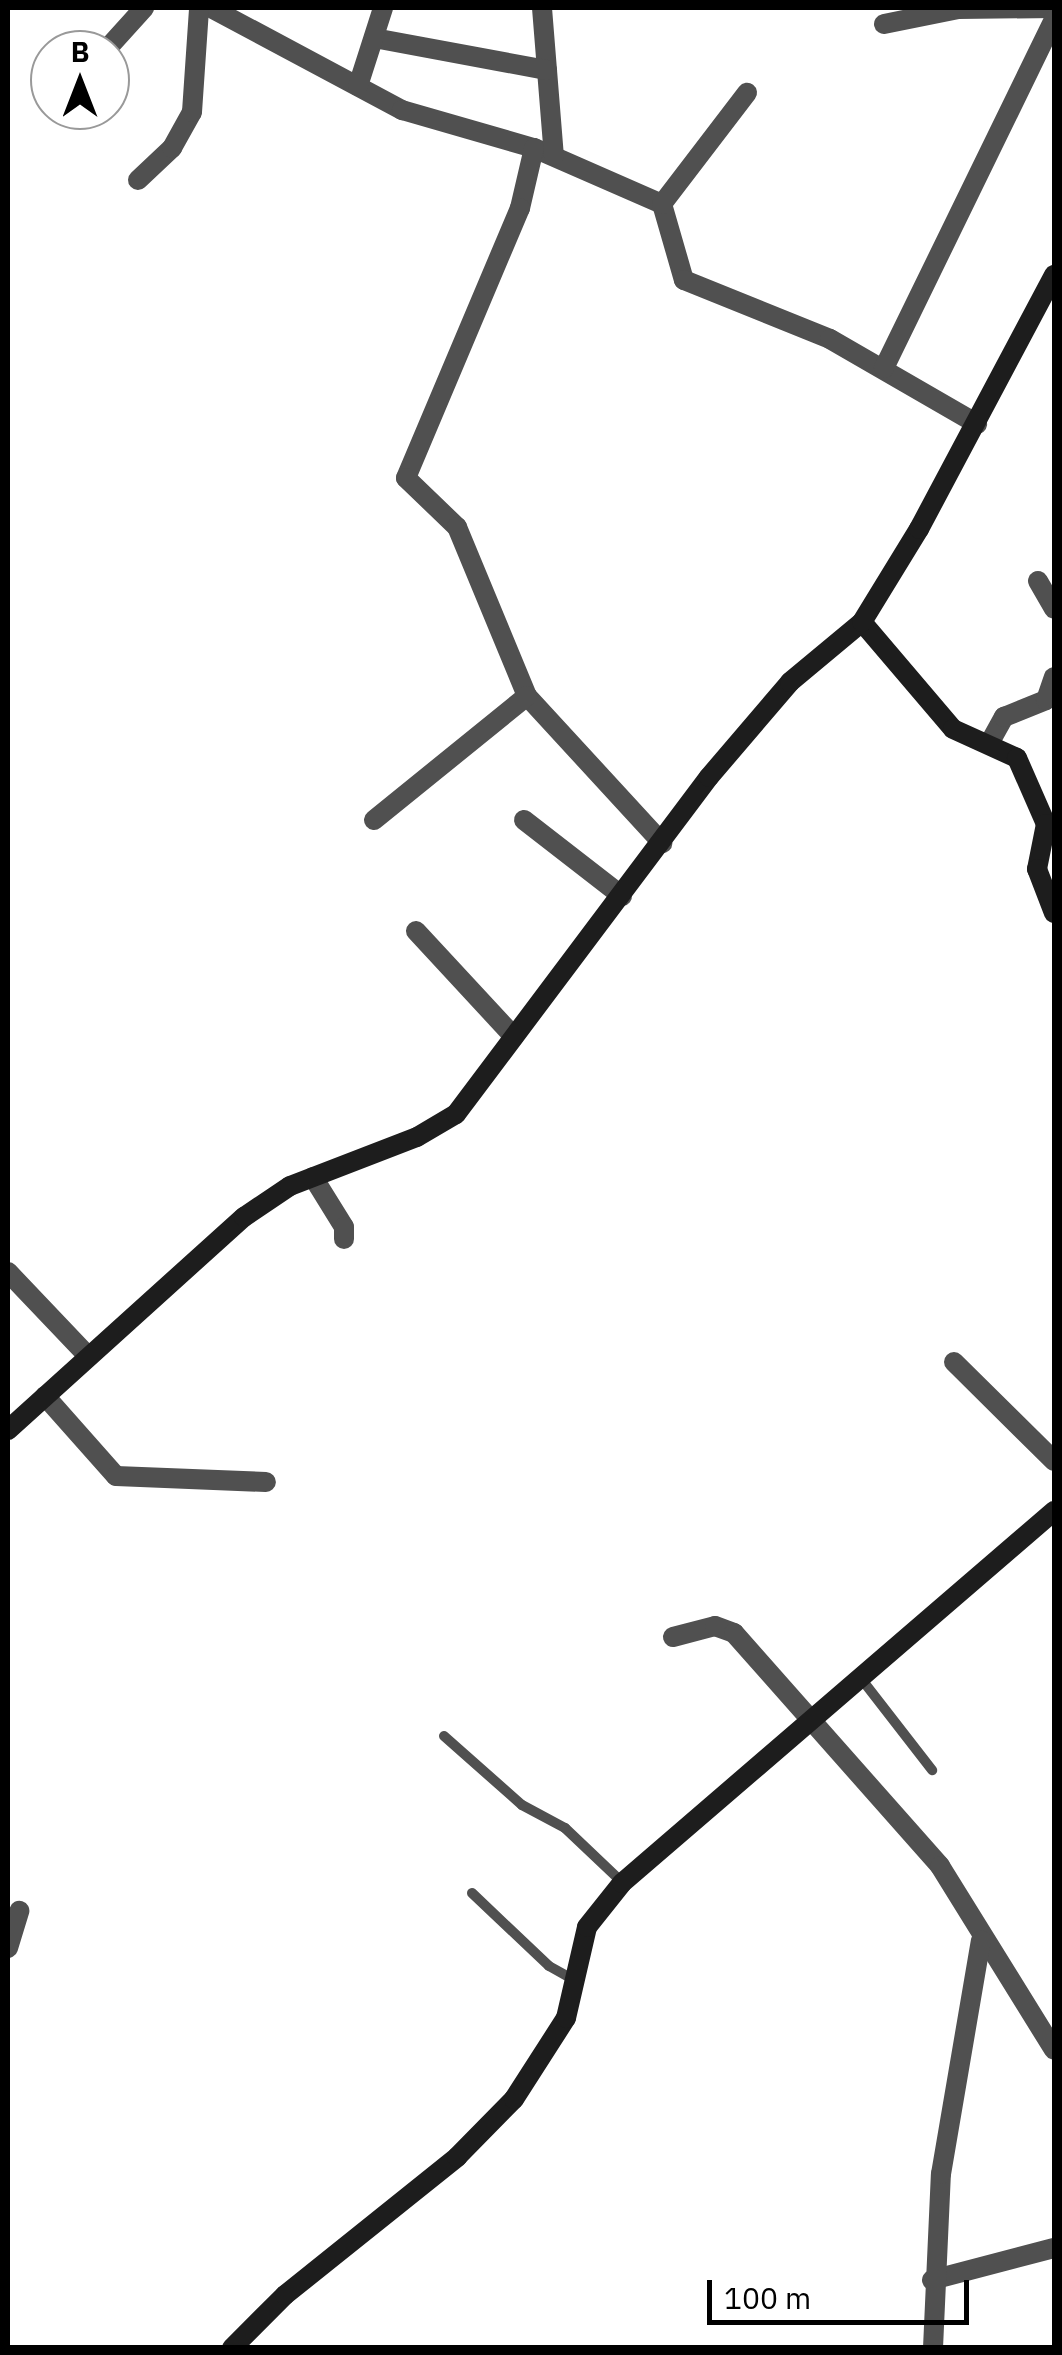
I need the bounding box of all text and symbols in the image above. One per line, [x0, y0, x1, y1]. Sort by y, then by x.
north arrow [30, 30, 130, 130]
text: B [71, 33, 89, 70]
scale bar [712, 2260, 974, 2322]
text: 100 m [724, 2278, 811, 2317]

